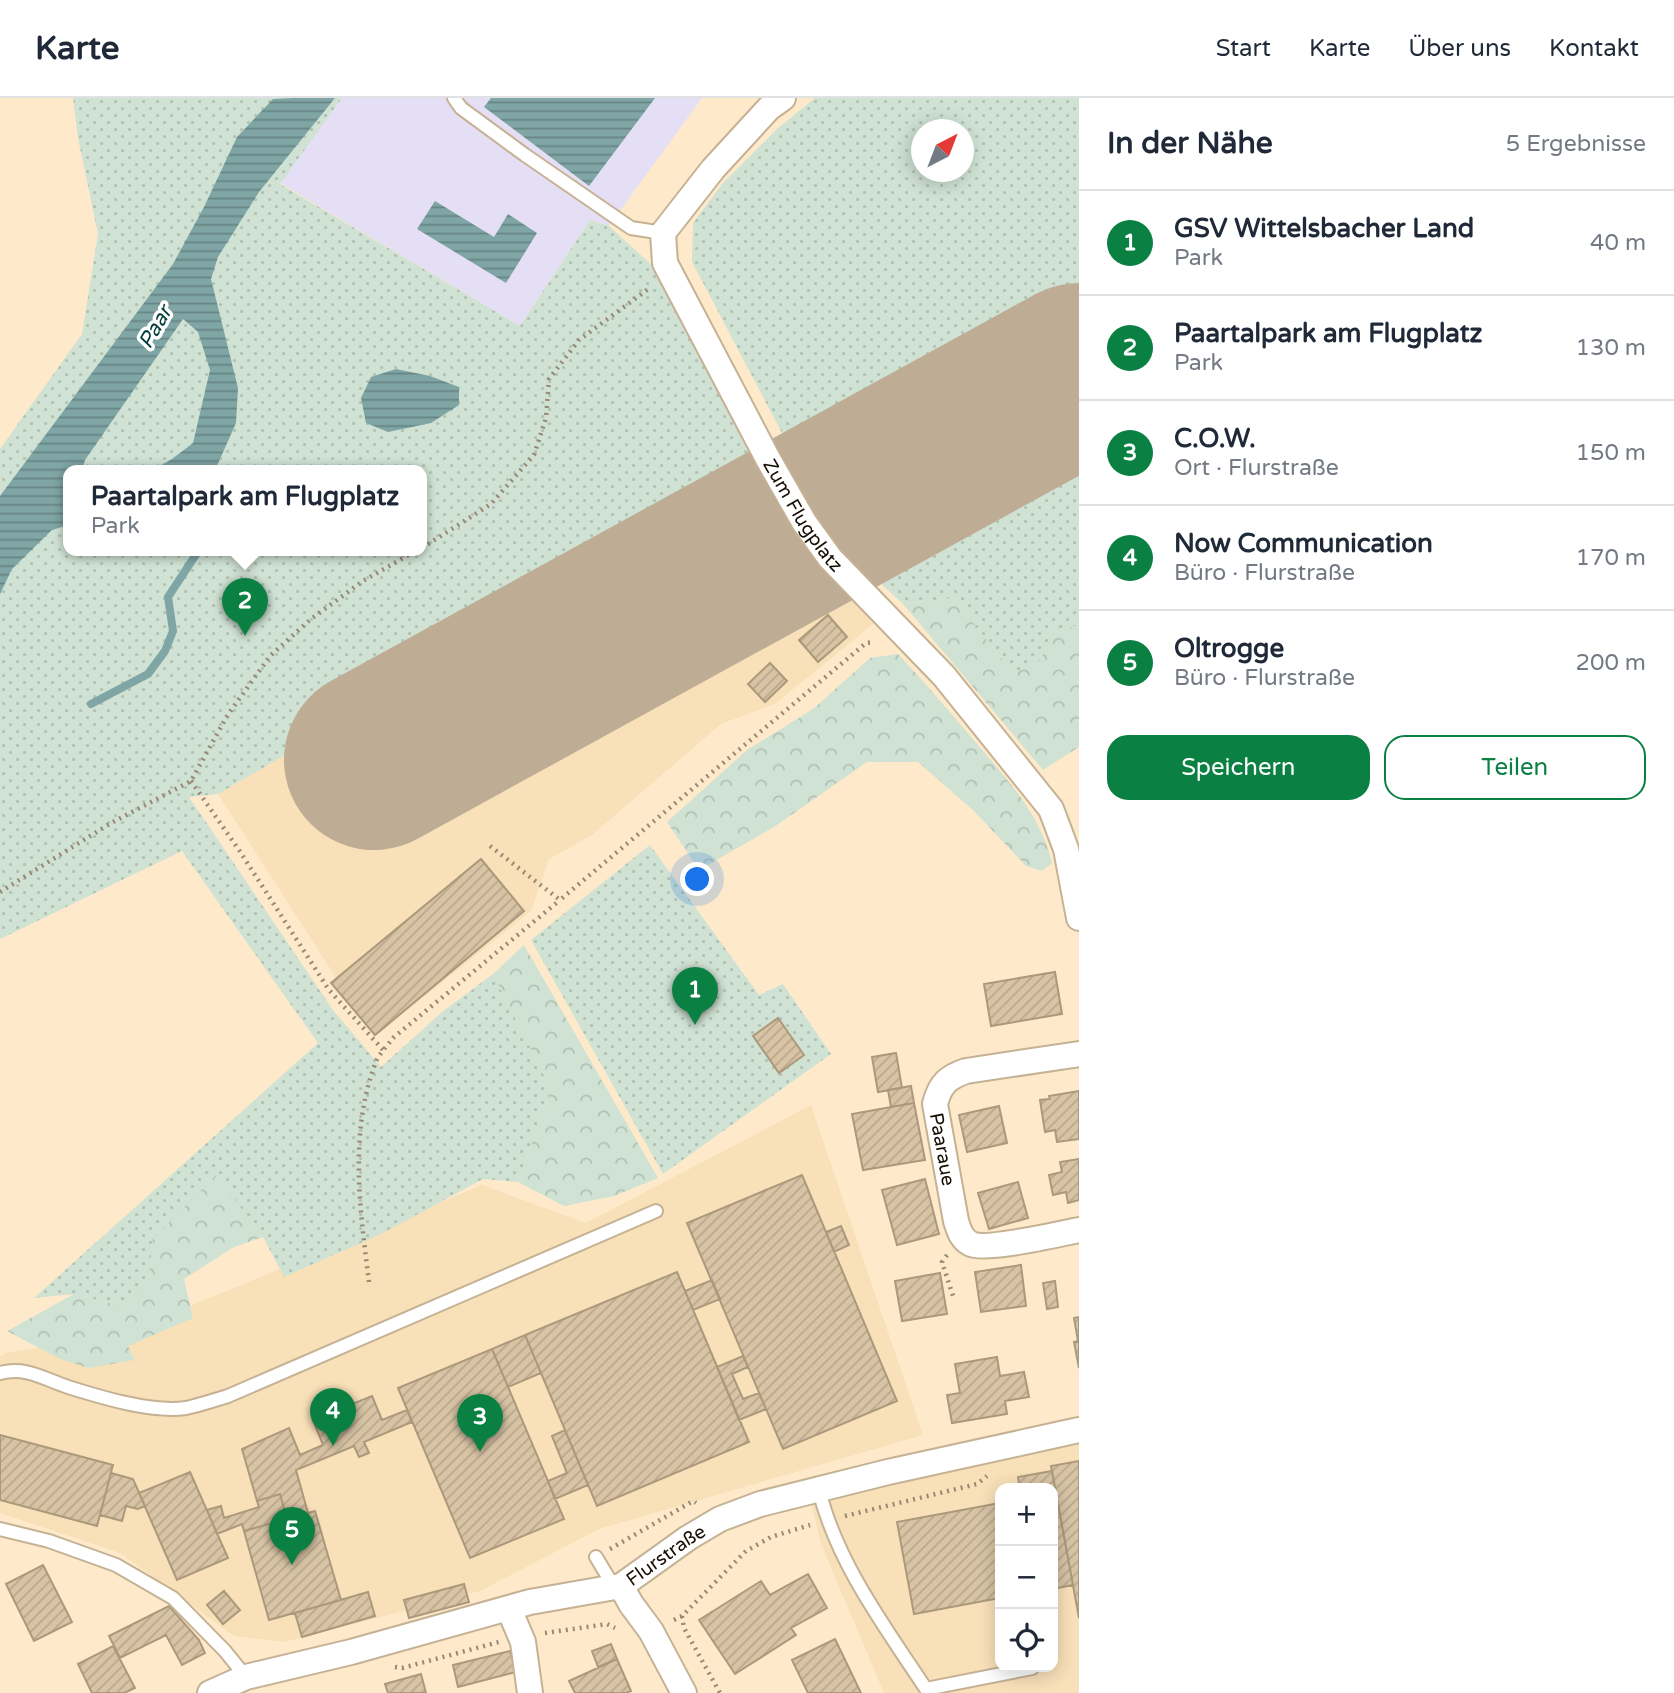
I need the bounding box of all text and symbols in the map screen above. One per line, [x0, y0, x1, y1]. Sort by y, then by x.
text: Karte [35, 29, 119, 68]
text: Start [1216, 34, 1271, 63]
text: Karte [1309, 34, 1370, 63]
text: Über uns [1408, 34, 1511, 63]
text: Kontakt [1549, 34, 1639, 63]
north arrow [911, 119, 974, 182]
text: In der Nähe [1107, 125, 1273, 162]
text: 5 Ergebnisse [1506, 130, 1646, 158]
text: GSV Wittelsbacher Land [1174, 213, 1474, 244]
text: 1 [1123, 229, 1137, 257]
text: 40 m [1590, 229, 1646, 257]
text: Park [1174, 244, 1223, 272]
water label: Paar [133, 299, 179, 353]
text: Paartalpark am Flugplatz [1174, 318, 1483, 349]
text: 2 [1123, 334, 1137, 362]
text: 130 m [1576, 334, 1646, 362]
text: Park [1174, 349, 1223, 377]
text: C.O.W. [1174, 423, 1256, 454]
text: 3 [1123, 439, 1137, 467]
text: 150 m [1576, 439, 1646, 467]
text: Ort · Flurstraße [1174, 454, 1339, 482]
street label: Zum Flugplatz [758, 455, 847, 577]
popup [63, 465, 427, 556]
text: Paartalpark am Flugplatz [91, 481, 399, 512]
text: Park [91, 512, 140, 540]
text: Now Communication [1174, 528, 1433, 559]
text: 4 [1123, 544, 1137, 572]
text: 170 m [1576, 544, 1646, 572]
text: Büro · Flurstraße [1174, 559, 1355, 587]
pin: 2 [222, 578, 268, 636]
text: Oltrogge [1174, 633, 1284, 664]
text: 5 [1123, 649, 1137, 677]
text: 200 m [1576, 649, 1646, 677]
text: Büro · Flurstraße [1174, 664, 1355, 692]
button: Speichern [1107, 735, 1370, 800]
button: Teilen [1384, 735, 1646, 800]
your location [680, 862, 714, 896]
pin: 1 [672, 967, 718, 1025]
street label: Paaraue [925, 1111, 959, 1188]
pin: 4 [310, 1388, 356, 1446]
pin: 3 [457, 1394, 503, 1452]
map controls [995, 1483, 1058, 1672]
button: + [995, 1483, 1058, 1546]
pin: 5 [269, 1507, 315, 1565]
street label: Flurstraße [622, 1520, 709, 1591]
button: − [995, 1546, 1058, 1609]
button: locate [995, 1609, 1058, 1672]

